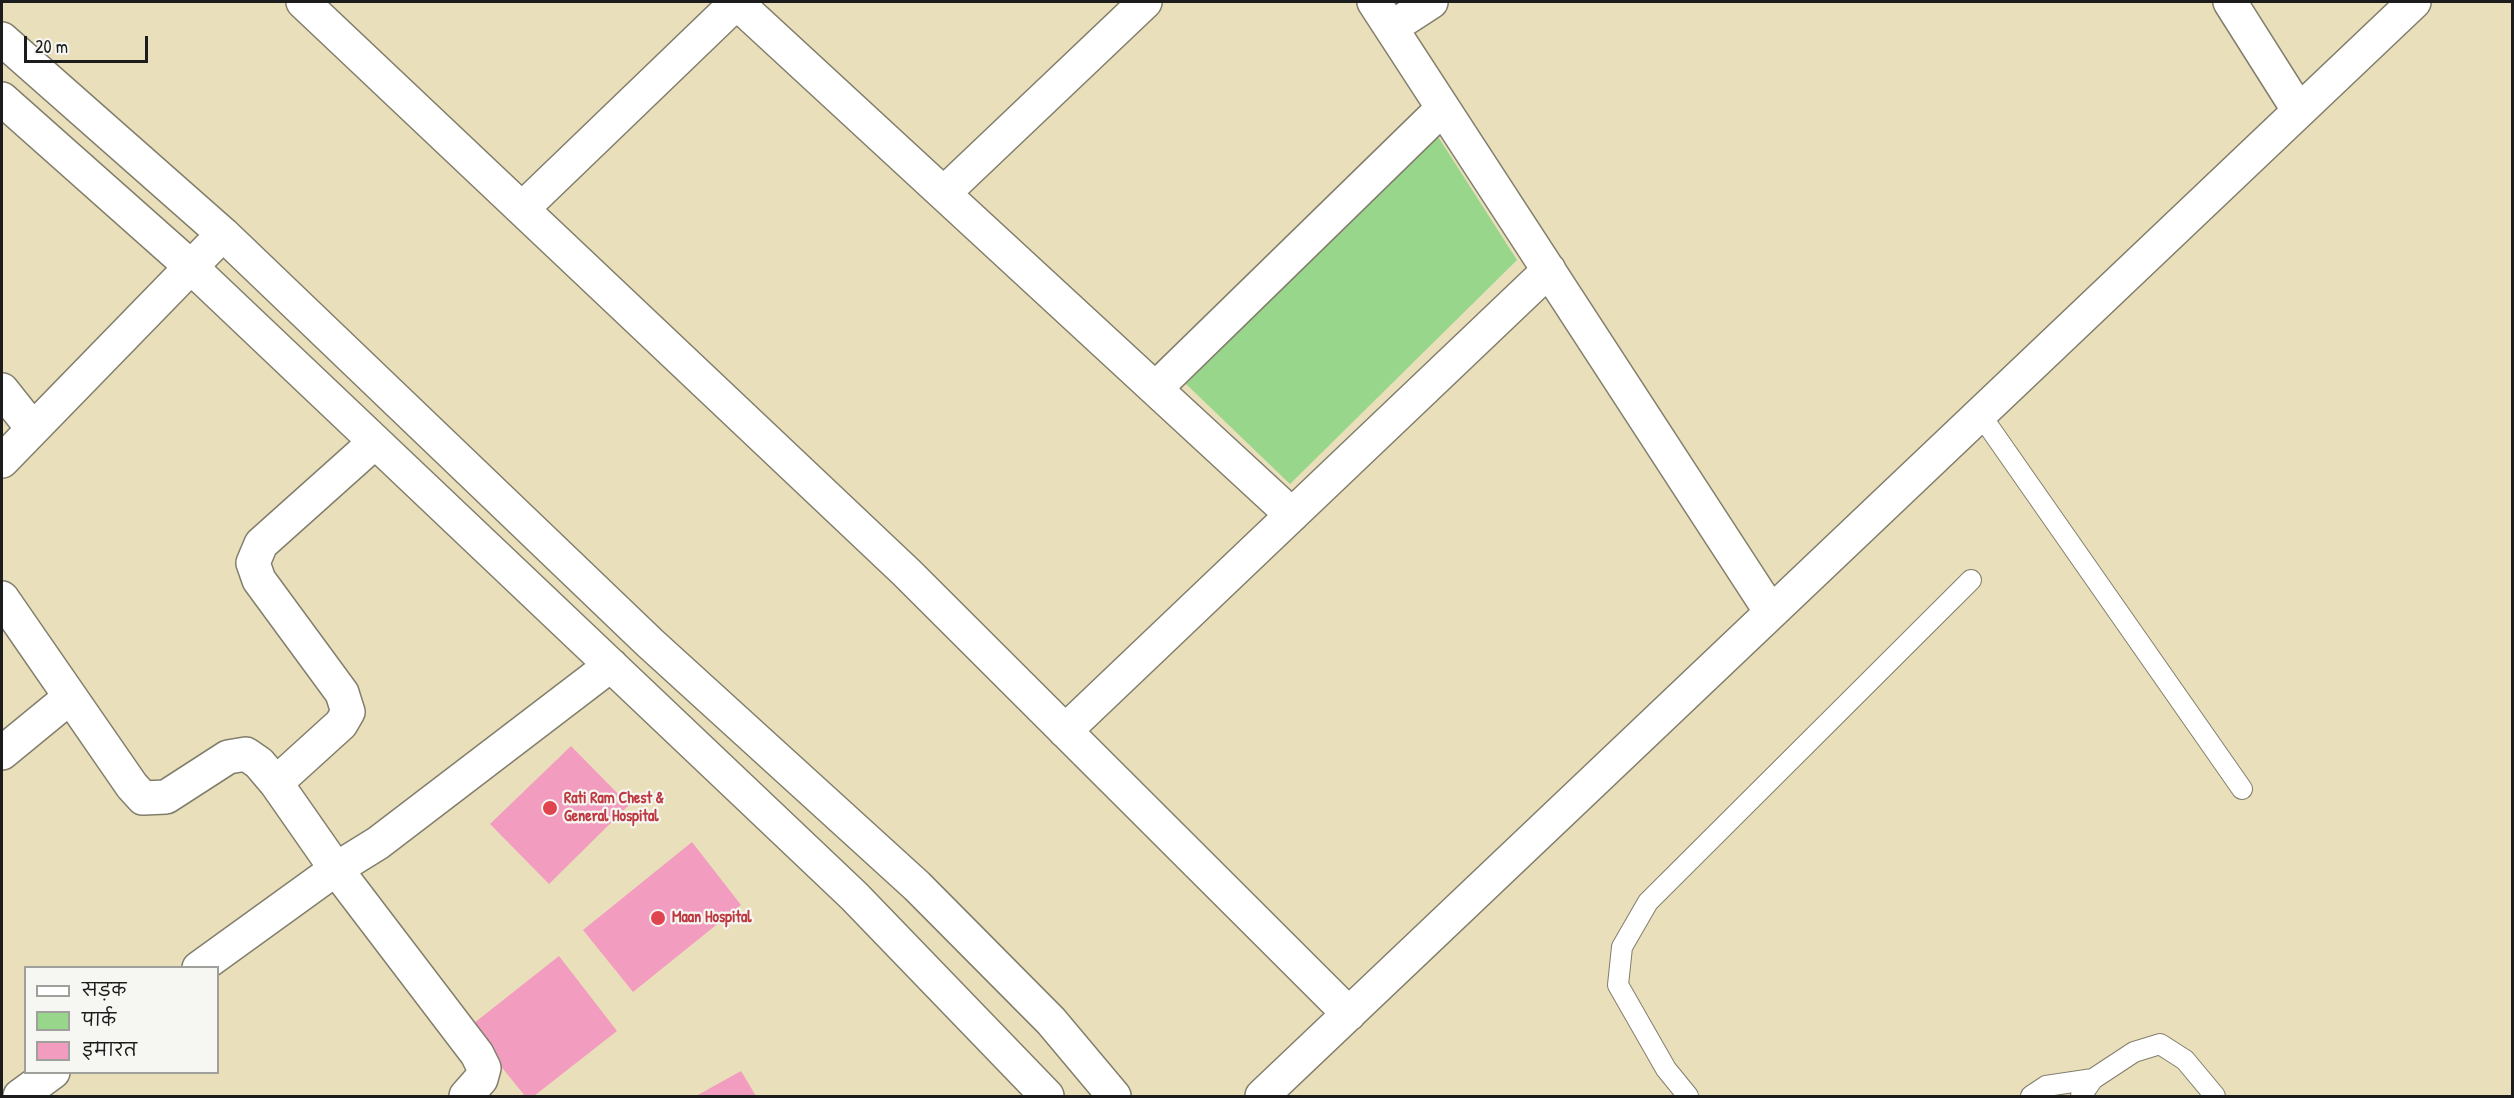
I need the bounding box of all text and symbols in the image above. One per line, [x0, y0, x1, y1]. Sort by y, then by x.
scale bar [27, 24, 152, 62]
text: 20 m [35, 34, 68, 59]
place label: Rati Ram Chest & General Hospital [564, 789, 664, 827]
marker: Rati Ram Chest & General Hospital [541, 799, 559, 817]
place label: Maan Hospital [672, 908, 752, 928]
marker: Maan Hospital [649, 909, 667, 927]
legend [24, 966, 219, 1074]
text: सड़क [82, 977, 126, 1002]
text: पार्क [82, 1007, 116, 1032]
text: इमारत [82, 1037, 137, 1062]

